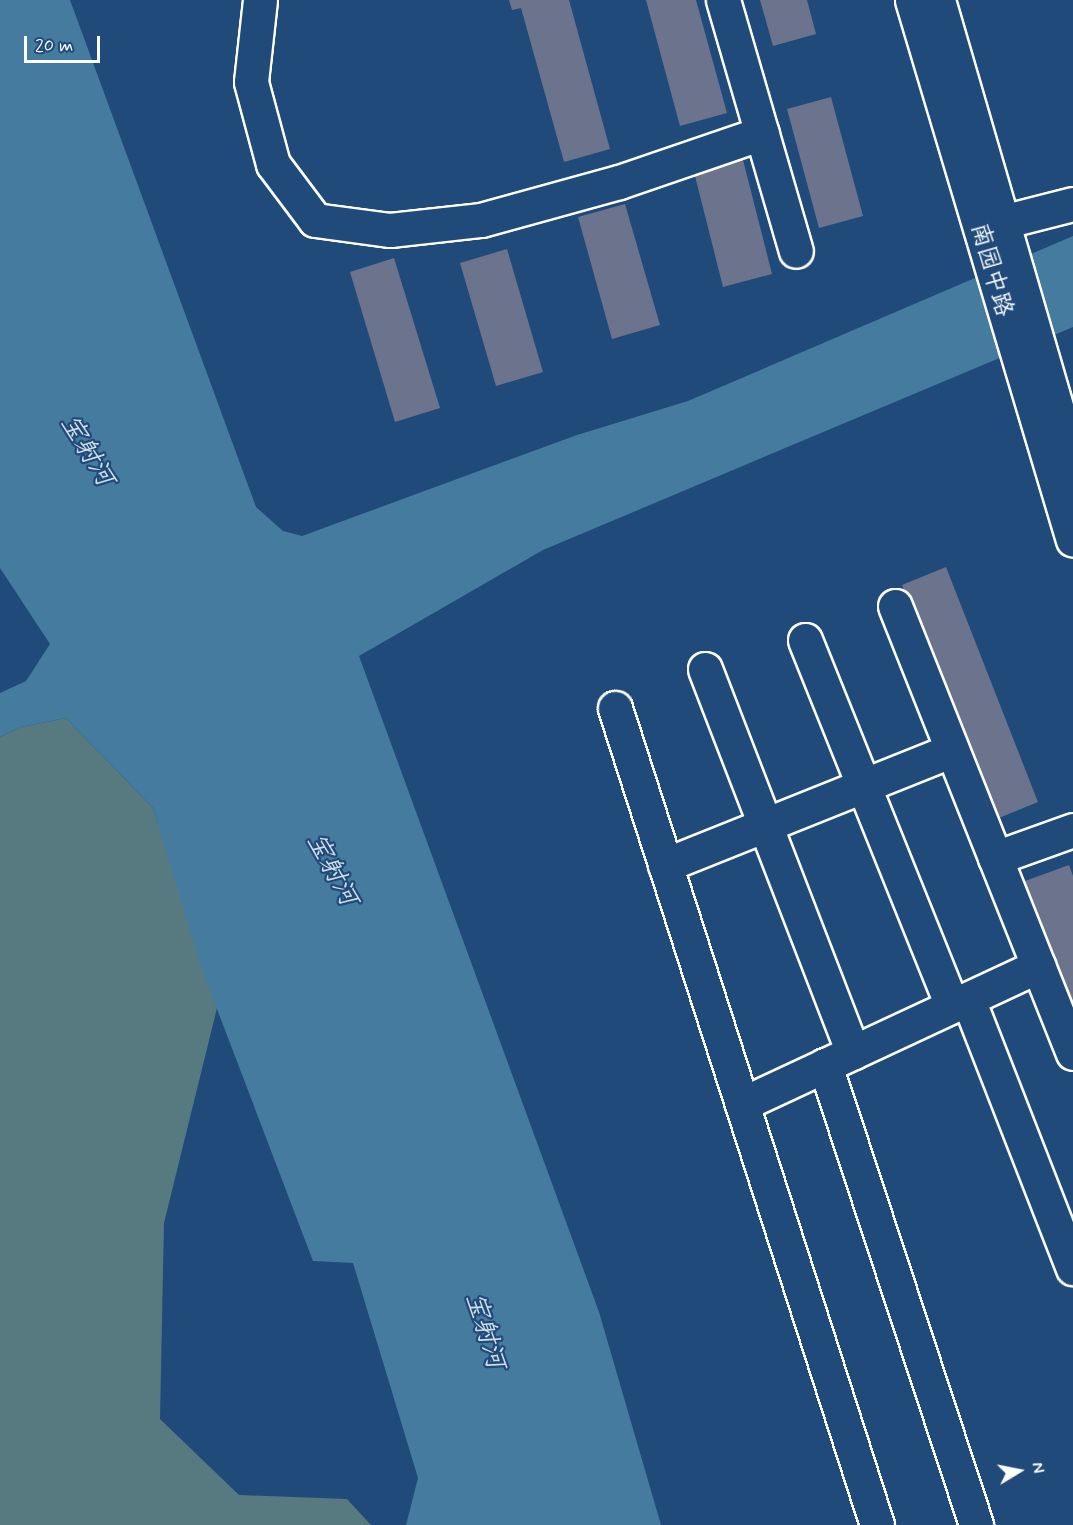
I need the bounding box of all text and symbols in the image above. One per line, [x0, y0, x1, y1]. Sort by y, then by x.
scale bar [27, 24, 104, 62]
text: 20 m [35, 34, 73, 58]
street label: 南园中路 [964, 220, 1018, 320]
water label: 宝射河 [53, 410, 119, 492]
water label: 宝射河 [299, 828, 363, 912]
water label: 宝射河 [458, 1289, 510, 1373]
north arrow [989, 1441, 1049, 1501]
text: N [1026, 1461, 1048, 1475]

